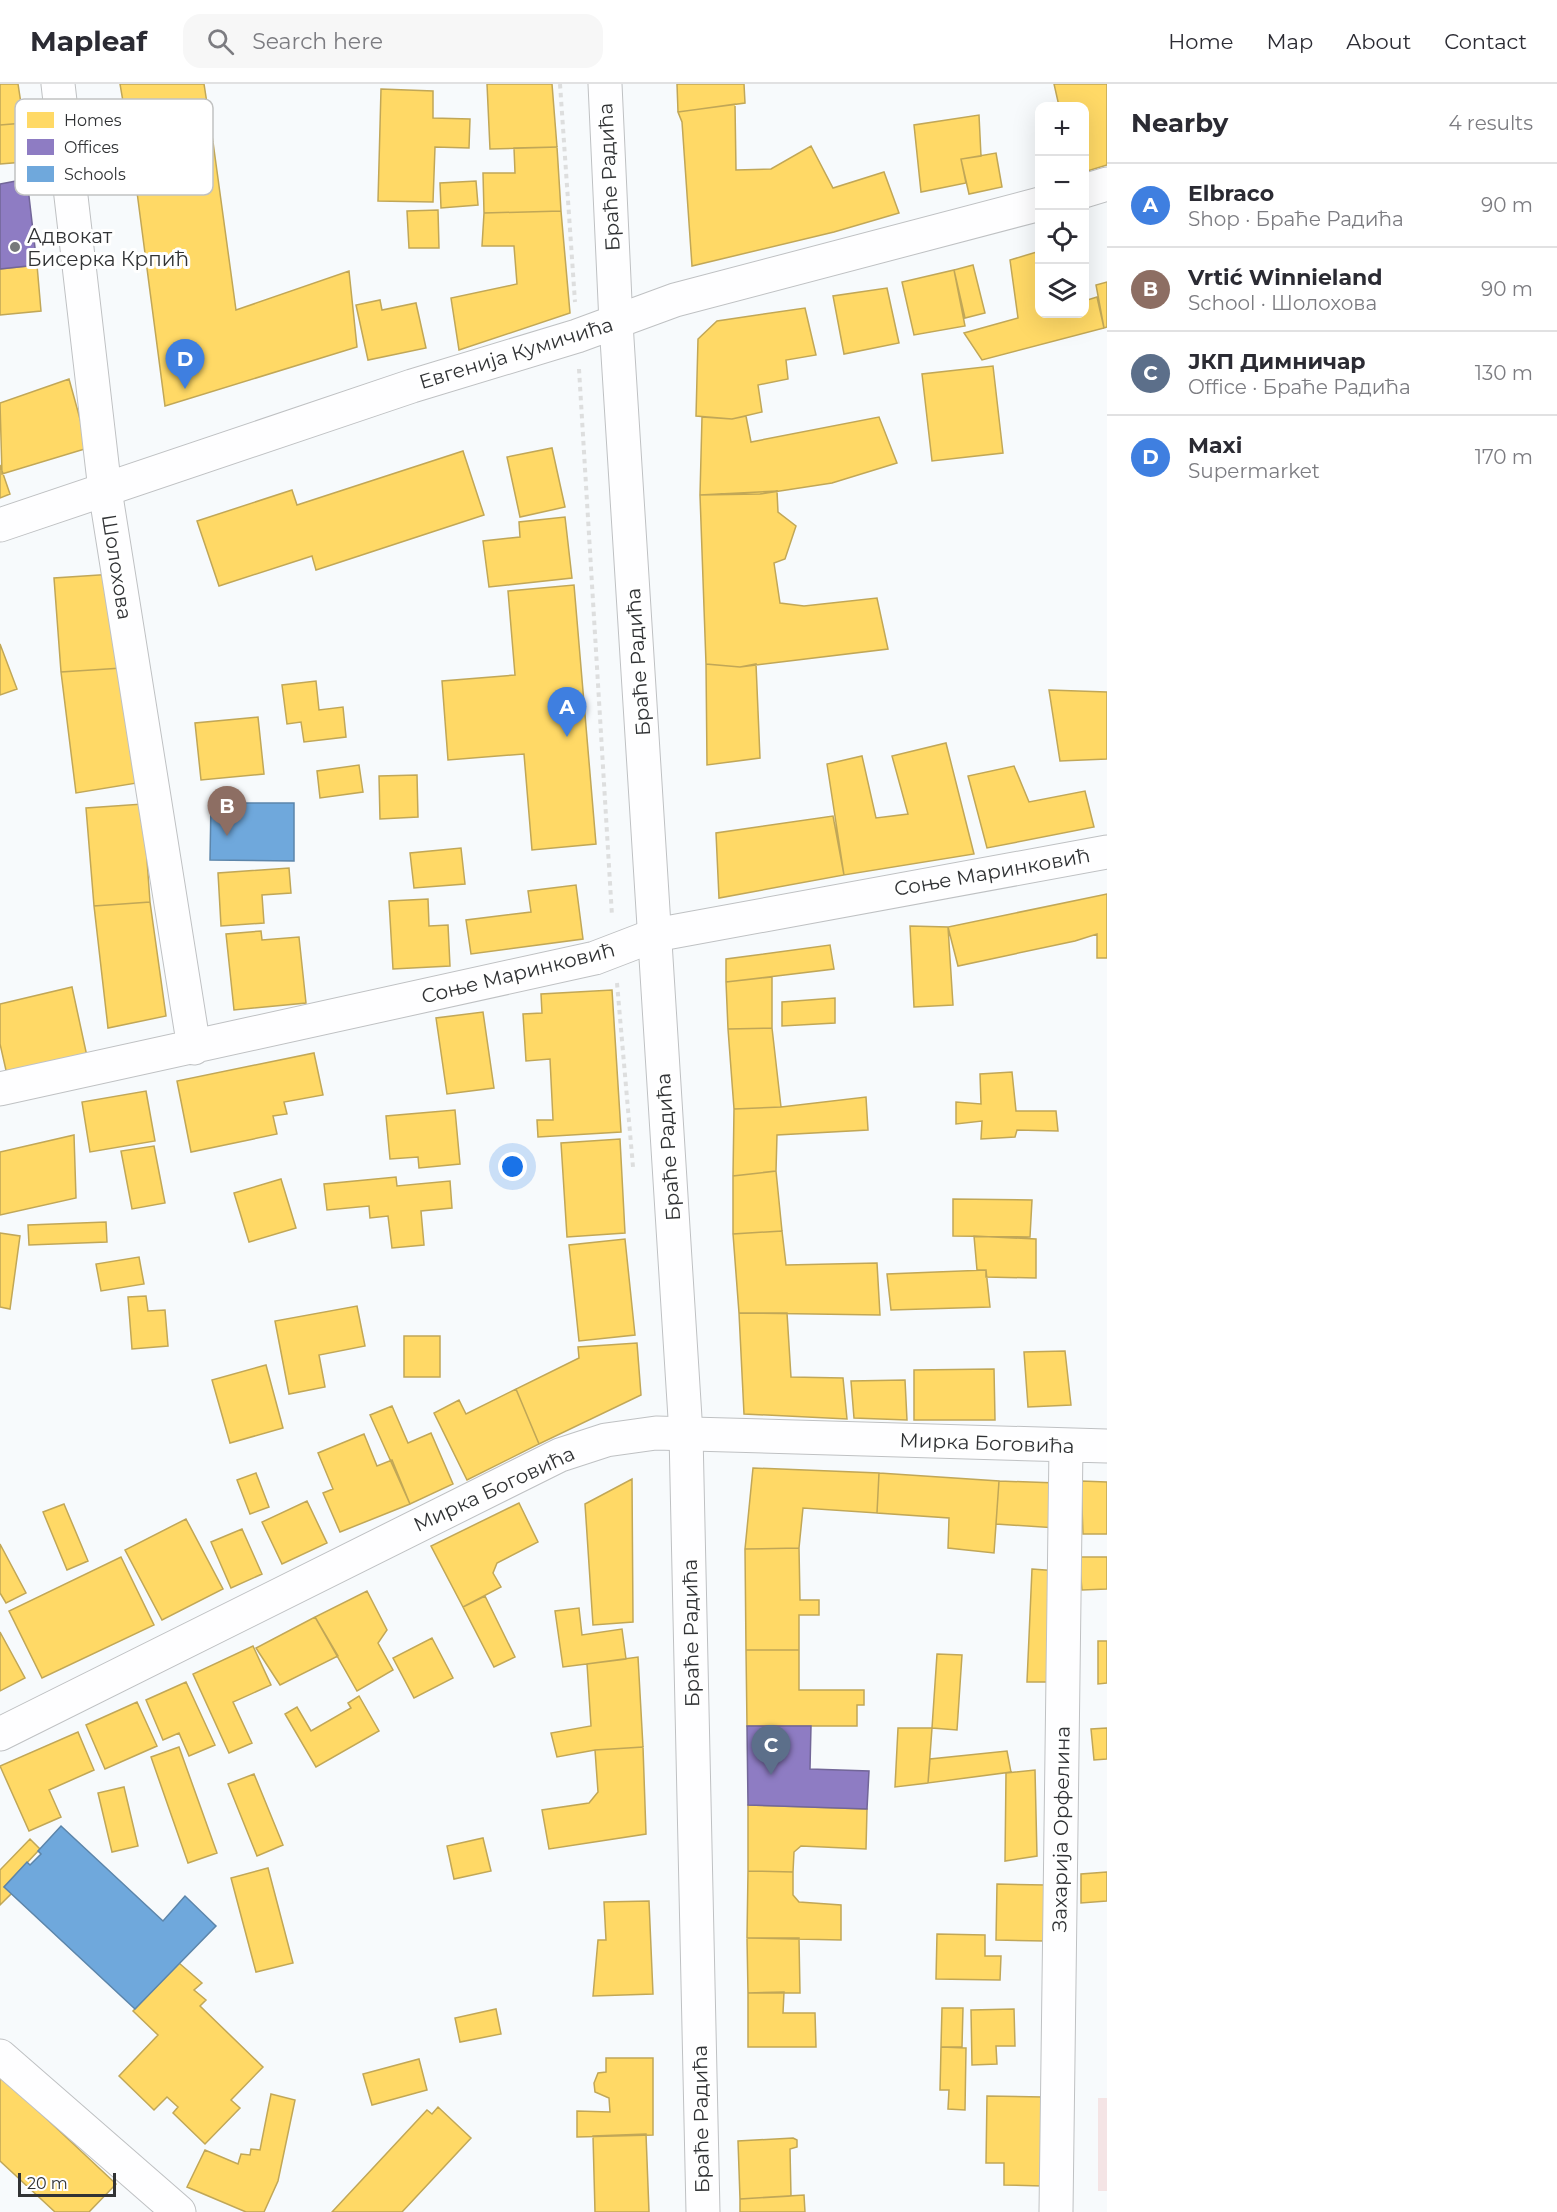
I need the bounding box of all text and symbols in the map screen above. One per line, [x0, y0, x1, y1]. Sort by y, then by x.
search box [183, 14, 603, 68]
text: Mapleaf [30, 24, 147, 58]
icon: search [204, 25, 237, 58]
text: Search here [252, 28, 383, 55]
text: Home [1168, 29, 1233, 54]
text: Map [1266, 29, 1313, 54]
text: About [1346, 29, 1411, 54]
text: Contact [1444, 29, 1527, 54]
legend [15, 99, 213, 195]
street label: Браће Радића [593, 102, 625, 252]
map controls [1035, 102, 1089, 318]
button: + [1035, 102, 1089, 156]
text: Nearby [1131, 107, 1228, 139]
text: Homes [64, 111, 122, 130]
text: 4 results [1448, 111, 1533, 135]
text: Offices [64, 138, 119, 157]
button: − [1035, 156, 1089, 210]
text: Schools [64, 165, 126, 184]
text: Elbraco [1188, 180, 1274, 207]
text: A [1143, 193, 1158, 217]
text: 90 m [1481, 193, 1533, 217]
text: Shop · Браће Радића [1188, 207, 1404, 231]
button: locate [1035, 210, 1089, 264]
place label: Адвокат Бисерка Крпић [27, 224, 189, 271]
marker: Адвокат Бисерка Крпић [8, 240, 22, 254]
button: layers [1035, 264, 1089, 318]
text: Vrtić Winnieland [1188, 264, 1383, 291]
text: B [1143, 277, 1158, 301]
text: 90 m [1481, 277, 1533, 301]
text: School · Шолохова [1188, 291, 1377, 315]
street label: Евгенија Кумичића [416, 312, 616, 394]
pin: D [166, 340, 204, 389]
text: ЈКП Димничар [1188, 348, 1366, 375]
text: C [1143, 361, 1158, 385]
text: 130 m [1475, 361, 1533, 385]
text: Office · Браће Радића [1188, 375, 1411, 399]
text: Maxi [1188, 432, 1242, 459]
text: D [1142, 445, 1159, 469]
text: 170 m [1475, 445, 1533, 469]
text: Supermarket [1188, 459, 1320, 483]
street label: Шолохова [97, 513, 137, 621]
street label: Браће Радића [621, 587, 655, 737]
pin: A [548, 688, 586, 737]
pin: B [208, 786, 246, 836]
street label: Соње Маринковић [892, 843, 1092, 901]
street label: Соње Маринковић [419, 937, 617, 1009]
street label: Браће Радића [651, 1072, 685, 1222]
your location [498, 1152, 527, 1181]
street label: Мирка Боговића [899, 1428, 1075, 1458]
street label: Мирка Боговића [410, 1441, 578, 1537]
street label: Браће Радића [678, 1559, 704, 1707]
pin: C [752, 1726, 790, 1775]
street label: Захарија Орфелина [1047, 1726, 1075, 1932]
street label: Браће Радића [688, 2045, 714, 2193]
scale bar [18, 2170, 116, 2198]
text: 20 m [27, 2174, 68, 2193]

